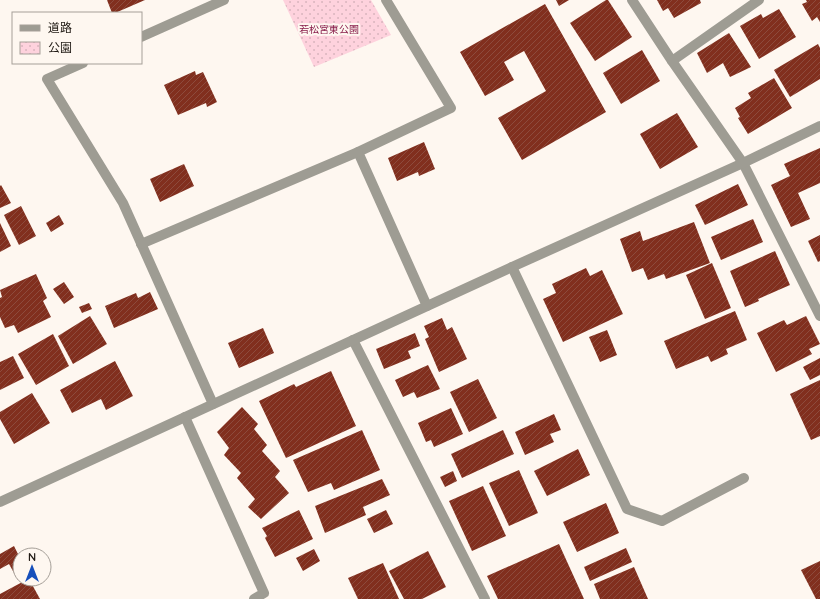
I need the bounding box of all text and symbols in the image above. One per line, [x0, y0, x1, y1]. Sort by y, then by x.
legend [12, 12, 142, 64]
text: 道路 [48, 20, 72, 35]
park label: 若松宮東公園 [299, 23, 359, 36]
text: 公園 [48, 40, 72, 55]
north arrow [12, 547, 52, 587]
text: N [28, 550, 36, 564]

